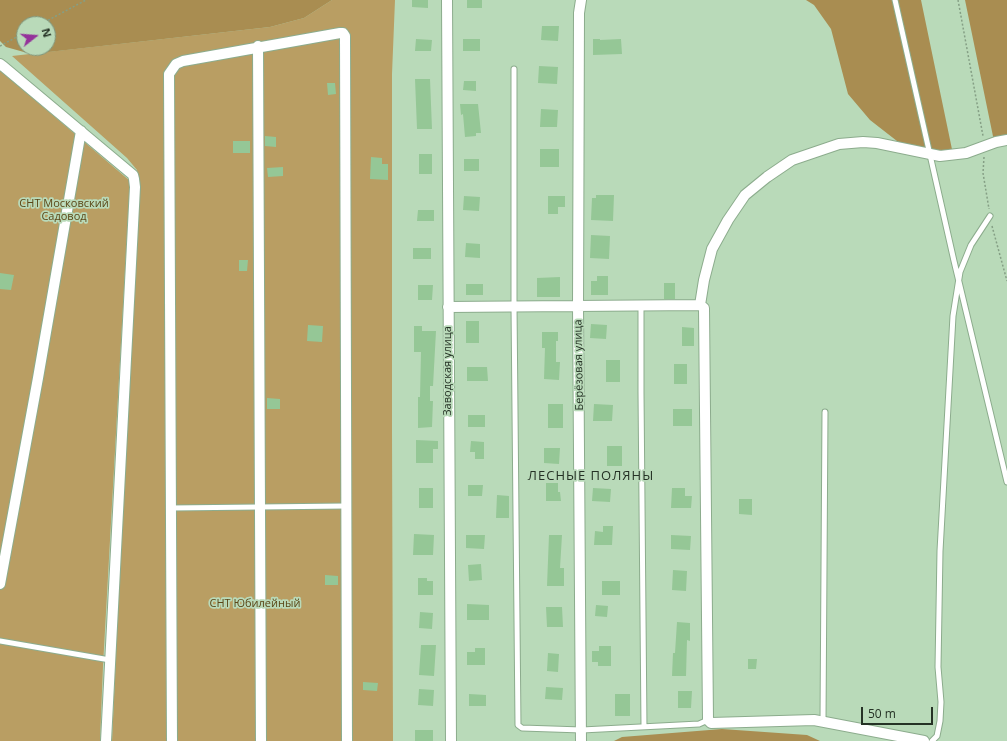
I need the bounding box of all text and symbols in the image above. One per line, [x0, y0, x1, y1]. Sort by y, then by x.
north arrow [16, 16, 56, 56]
text: N [39, 26, 55, 39]
park label: СНТ Московский Садовод [19, 197, 109, 223]
street label: Берёзовая улица [572, 319, 586, 411]
street label: Заводская улица [441, 326, 455, 416]
district label: ЛЕСНЫЕ ПОЛЯНЫ [528, 468, 654, 484]
park label: СНТ Юбилейный [210, 597, 300, 611]
scale bar [863, 699, 935, 725]
text: 50 m [868, 705, 896, 722]

